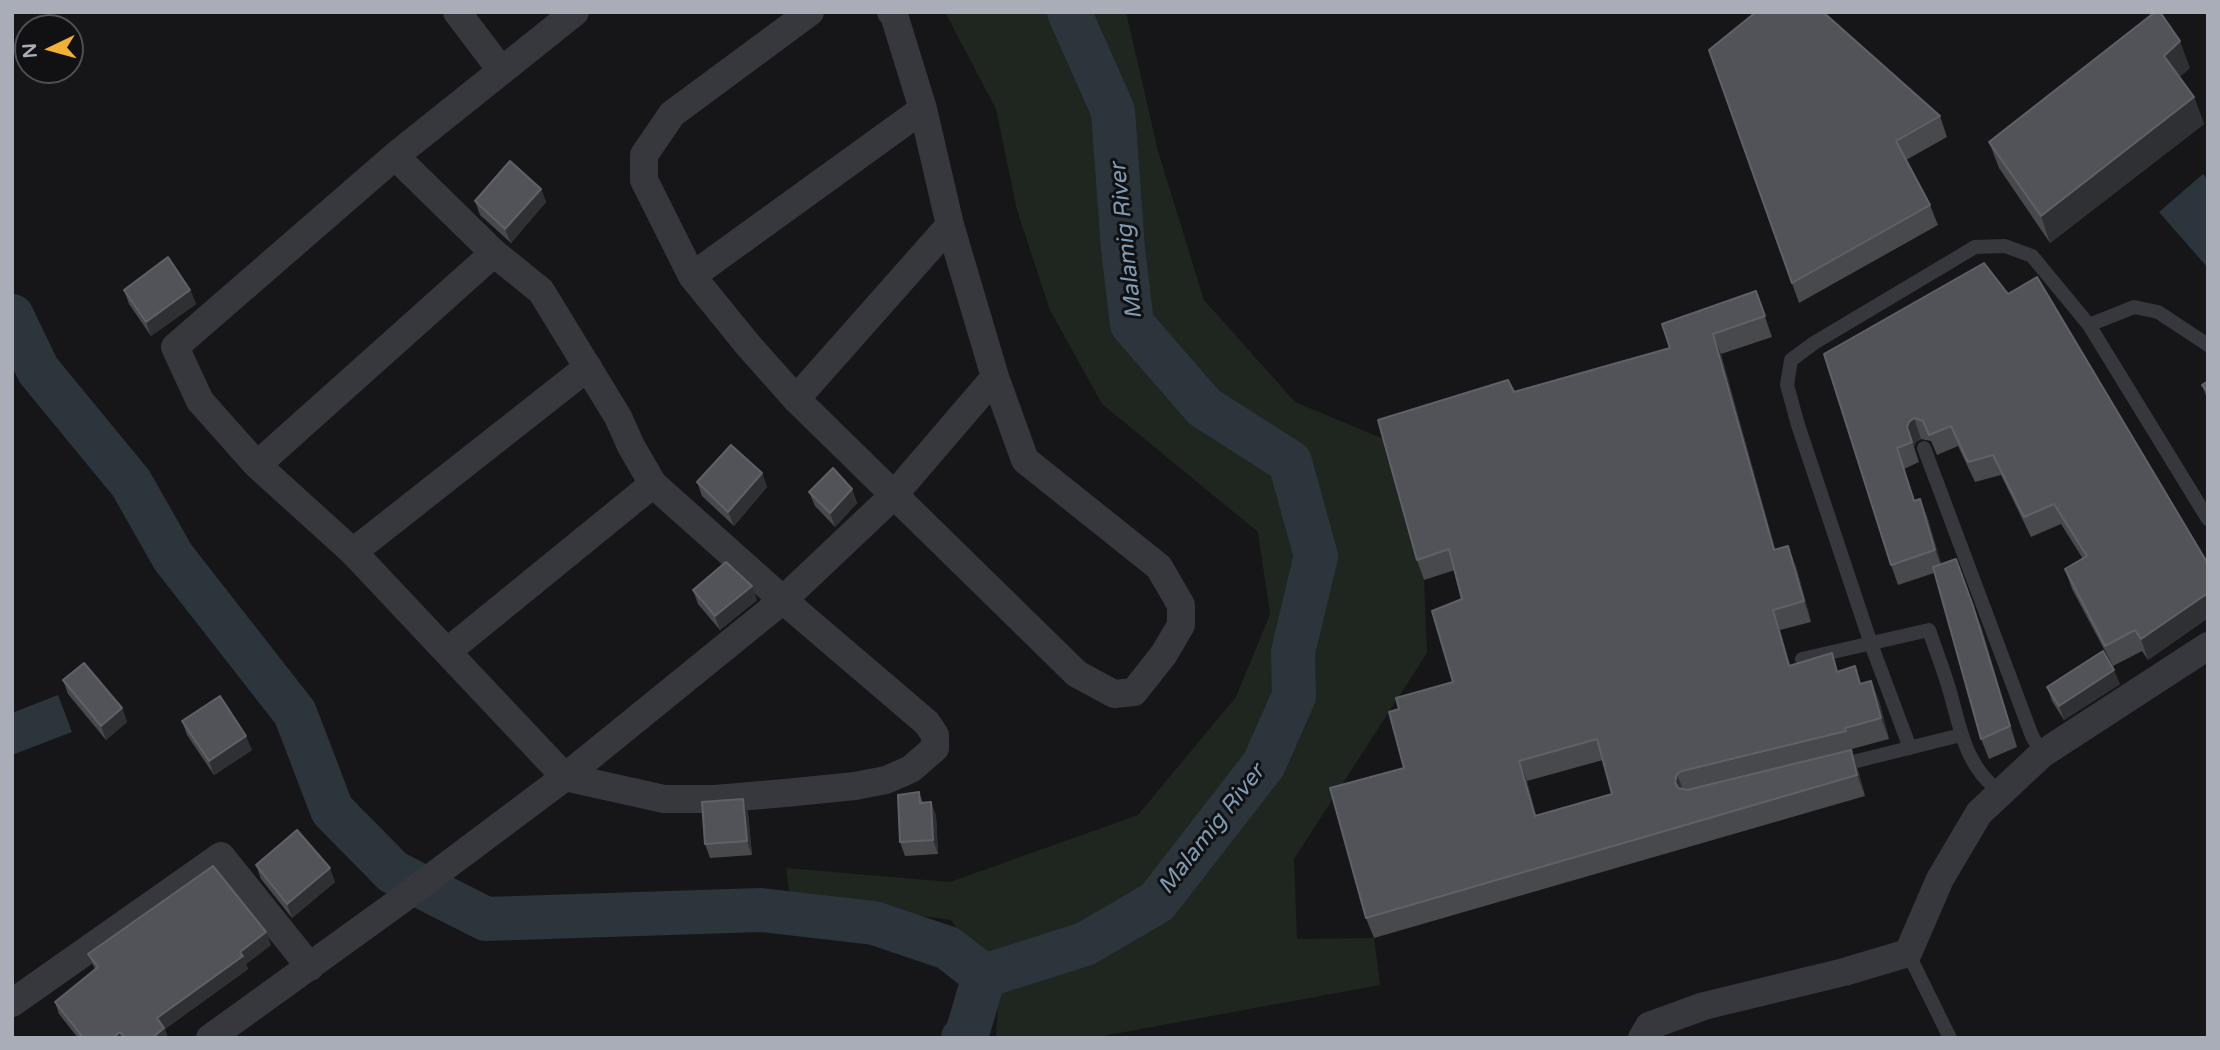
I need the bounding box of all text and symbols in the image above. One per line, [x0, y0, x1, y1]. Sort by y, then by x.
north arrow [14, 14, 84, 84]
text: N [18, 42, 42, 59]
water label: Malamig River [1105, 161, 1149, 321]
water label: Malamig River [1153, 760, 1271, 900]

